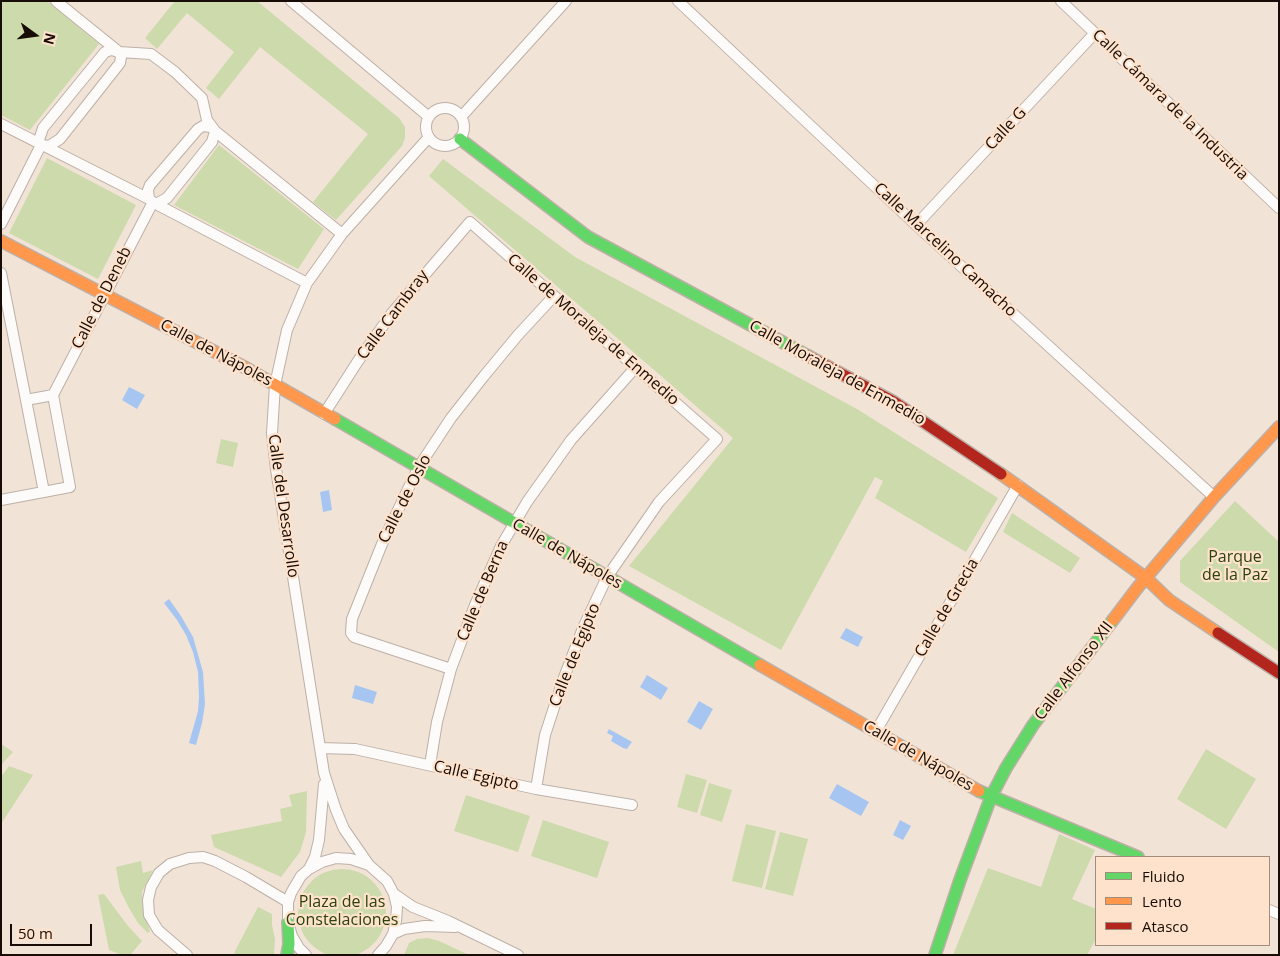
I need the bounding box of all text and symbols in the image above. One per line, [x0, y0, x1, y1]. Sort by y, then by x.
north arrow [10, 10, 60, 60]
street label: Calle Cámara de la Industria [1088, 25, 1252, 185]
text: N [39, 31, 61, 47]
street label: Calle G [981, 104, 1031, 154]
street label: Calle Marcelino Camacho [870, 179, 1020, 321]
street label: Calle de Deneb [68, 244, 136, 352]
street label: Calle de Moraleja de Enmedio [503, 250, 683, 410]
street label: Calle Cambray [353, 266, 433, 364]
street label: Calle de Nápoles [157, 315, 275, 391]
street label: Calle Moraleja de Enmedio [745, 316, 929, 430]
street label: Calle del Desarrollo [263, 433, 303, 579]
street label: Calle de Oslo [374, 451, 436, 547]
street label: Calle de Nápoles [508, 515, 626, 593]
street label: Calle de Berna [453, 538, 513, 644]
park label: Parque de la Paz [1202, 547, 1268, 585]
street label: Calle de Grecia [911, 555, 983, 661]
street label: Calle de Egipto [546, 600, 604, 710]
street label: Calle Alfonso XII [1031, 618, 1117, 724]
street label: Calle de Nápoles [859, 717, 977, 795]
street label: Calle Egipto [431, 757, 521, 795]
legend [1095, 856, 1270, 946]
text: Fluido [1142, 866, 1185, 886]
text: Lento [1142, 891, 1182, 911]
park label: Plaza de las Constelaciones [286, 892, 398, 930]
scale bar [12, 914, 95, 946]
text: Atasco [1142, 916, 1189, 936]
text: 50 m [18, 923, 53, 943]

